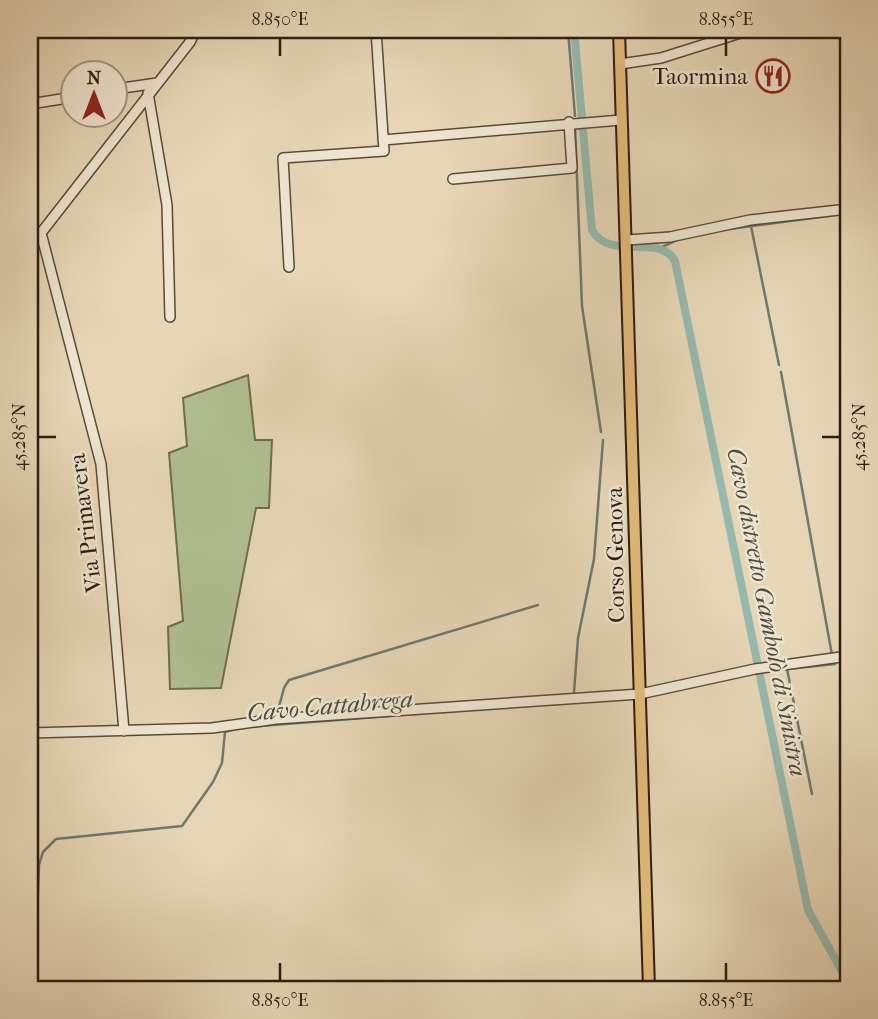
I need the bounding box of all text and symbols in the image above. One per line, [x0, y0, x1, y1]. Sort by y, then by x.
text: 8.850°E [252, 9, 308, 30]
text: 8.855°E [699, 9, 753, 30]
restaurant icon: Taormina [754, 57, 792, 95]
north arrow [60, 60, 130, 130]
place label: Taormina [653, 63, 748, 90]
text: N [87, 67, 102, 89]
text: 45.285°N [9, 403, 30, 471]
text: 45.285°N [849, 403, 870, 471]
water label: Cavo distretto Gambolò di Sinistra [721, 445, 813, 779]
street label: Via Primavera [64, 451, 108, 595]
street label: Corso Genova [601, 486, 630, 623]
water label: Cavo Cattabrega [246, 685, 414, 727]
text: 8.850°E [252, 990, 308, 1011]
text: 8.855°E [699, 990, 753, 1011]

